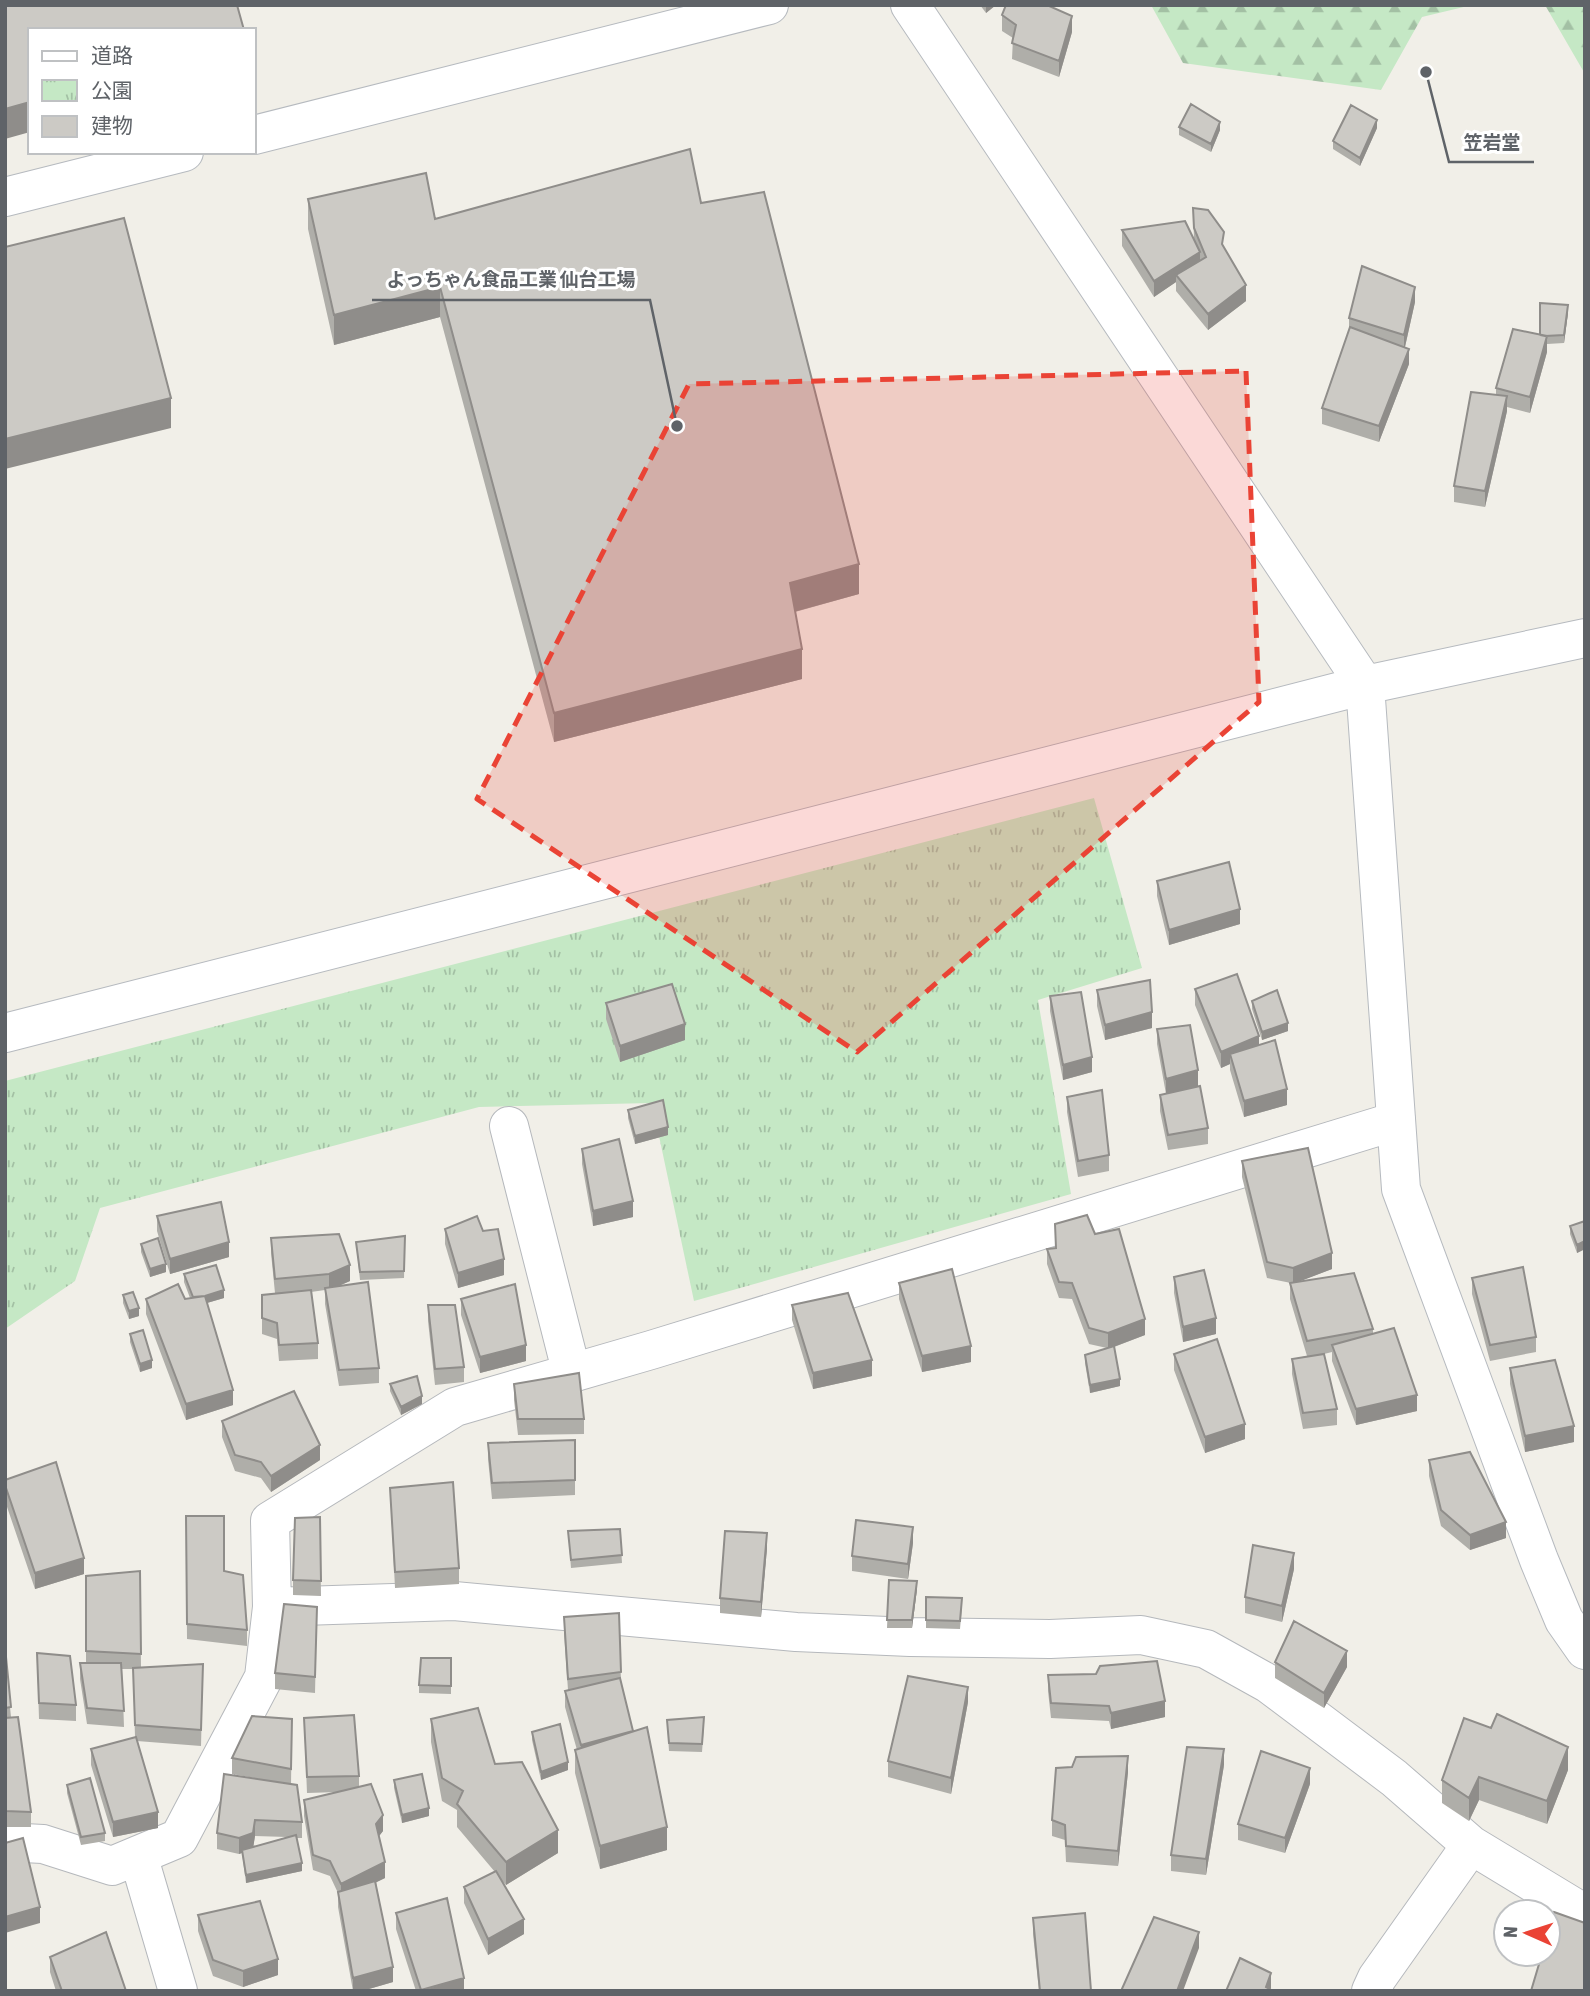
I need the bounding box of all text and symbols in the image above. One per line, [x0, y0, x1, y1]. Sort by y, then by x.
legend [28, 28, 256, 154]
text: 道路 [91, 43, 133, 67]
text: 公園 [91, 78, 133, 102]
text: 建物 [91, 113, 133, 137]
callout: 笠岩堂 [1449, 122, 1534, 162]
text: 笠岩堂 [1463, 131, 1521, 153]
callout: よっちゃん食品工業 仙台工場 [372, 260, 650, 300]
text: よっちゃん食品工業 仙台工場 [386, 268, 636, 290]
north arrow [1492, 1898, 1562, 1968]
text: N [1499, 1926, 1521, 1938]

